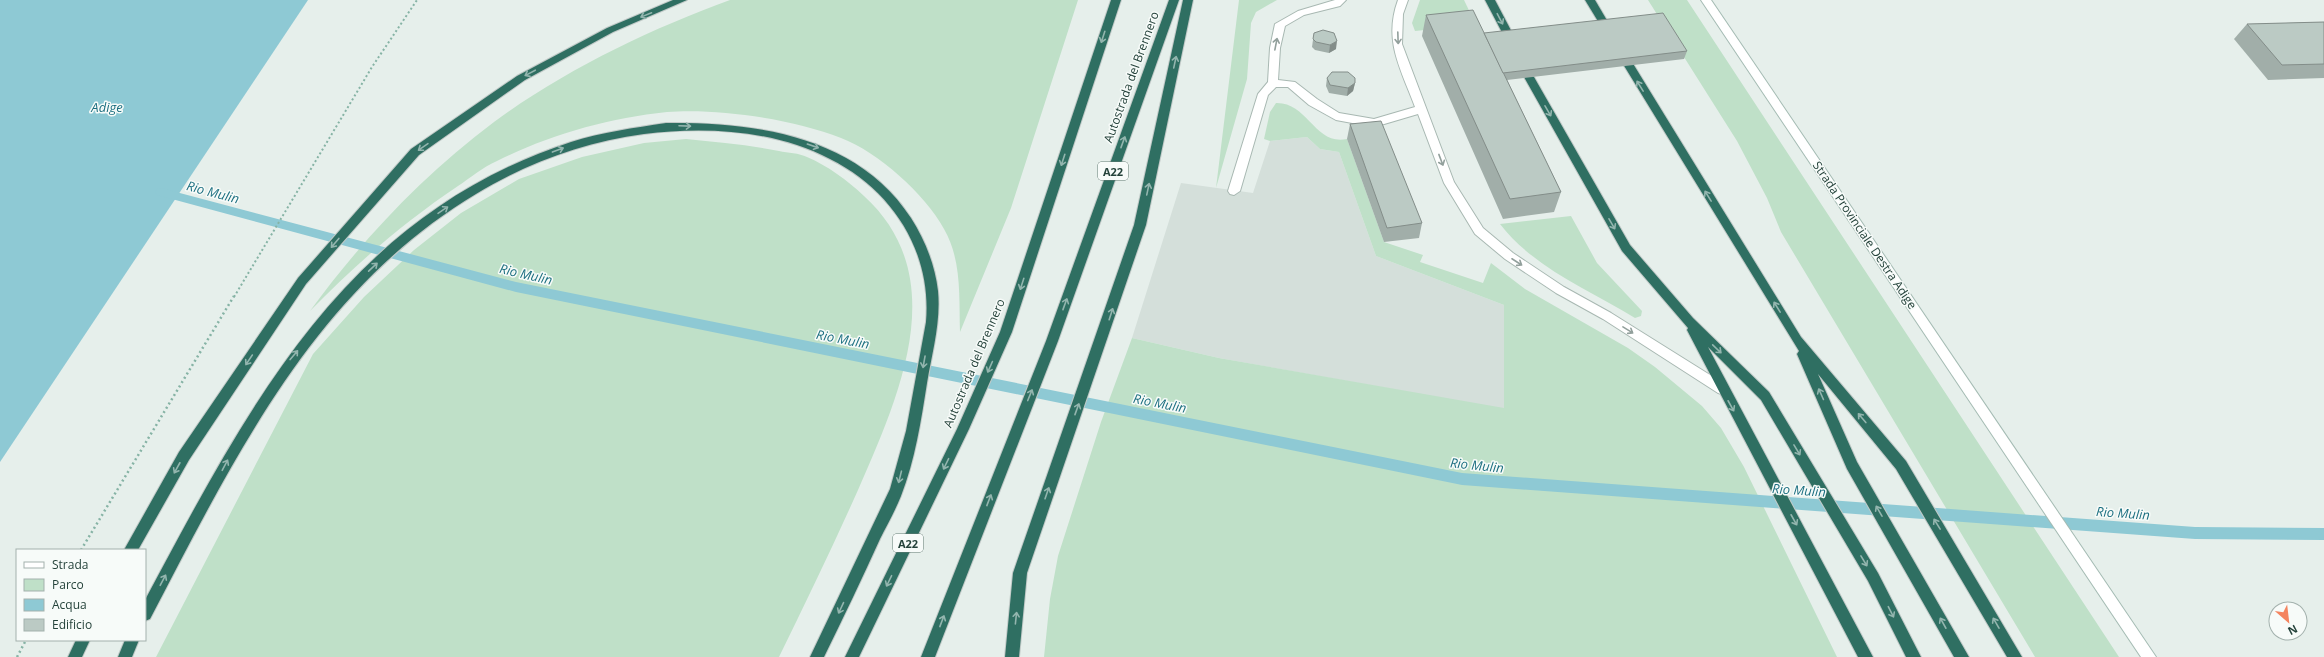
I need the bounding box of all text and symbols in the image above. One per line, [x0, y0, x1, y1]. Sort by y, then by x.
street label: Autostrada del Brennero [1099, 9, 1163, 145]
one-way arrow [641, 12, 653, 19]
one-way arrow [1497, 13, 1505, 25]
one-way arrow [1099, 31, 1107, 43]
one-way arrow [1394, 31, 1402, 44]
one-way arrow [1272, 38, 1280, 51]
one-way arrow [1171, 56, 1179, 69]
one-way arrow [524, 70, 536, 77]
one-way arrow [1635, 80, 1643, 92]
water label: Adige [90, 98, 123, 116]
one-way arrow [1544, 104, 1552, 116]
one-way arrow [678, 122, 691, 130]
one-way arrow [1120, 136, 1127, 149]
one-way arrow [418, 143, 429, 151]
one-way arrow [806, 143, 818, 151]
one-way arrow [552, 145, 564, 153]
one-way arrow [1059, 154, 1066, 167]
one-way arrow [1437, 154, 1445, 166]
street label: Strada Provinciale Destra Adige [1809, 158, 1921, 312]
road number: A22 [1098, 162, 1128, 180]
water label: Rio Mulin [185, 176, 241, 208]
one-way arrow [1144, 183, 1152, 196]
one-way arrow [1704, 191, 1712, 202]
one-way arrow [437, 206, 448, 214]
one-way arrow [1609, 217, 1617, 229]
one-way arrow [330, 237, 339, 248]
one-way arrow [1512, 258, 1523, 266]
water label: Rio Mulin [498, 259, 554, 289]
one-way arrow [368, 262, 378, 272]
one-way arrow [1018, 277, 1025, 290]
street label: Autostrada del Brennero [939, 296, 1009, 430]
one-way arrow [1062, 299, 1070, 311]
one-way arrow [1772, 301, 1780, 313]
one-way arrow [1108, 307, 1115, 320]
water label: Rio Mulin [815, 325, 871, 353]
one-way arrow [1622, 326, 1633, 334]
one-way arrow [1712, 344, 1722, 354]
one-way arrow [289, 350, 298, 360]
one-way arrow [245, 354, 253, 365]
one-way arrow [920, 355, 928, 368]
one-way arrow [986, 361, 994, 373]
water label: Rio Mulin [1132, 389, 1188, 417]
one-way arrow [1817, 389, 1824, 401]
one-way arrow [1027, 390, 1035, 402]
one-way arrow [1728, 400, 1736, 412]
one-way arrow [1073, 404, 1081, 416]
one-way arrow [1857, 413, 1866, 423]
one-way arrow [1793, 444, 1801, 455]
water label: Rio Mulin [1449, 453, 1505, 477]
one-way arrow [942, 458, 949, 470]
one-way arrow [222, 459, 229, 471]
one-way arrow [172, 462, 180, 474]
one-way arrow [896, 471, 903, 484]
water label: Rio Mulin [1772, 479, 1826, 501]
one-way arrow [1044, 487, 1052, 499]
one-way arrow [986, 494, 994, 506]
water label: Rio Mulin [2096, 502, 2150, 524]
one-way arrow [1874, 505, 1882, 517]
one-way arrow [1791, 514, 1799, 526]
one-way arrow [1933, 519, 1941, 530]
road number: A22 [893, 534, 923, 552]
legend [16, 549, 146, 641]
one-way arrow [1860, 555, 1868, 567]
text: Strada [52, 556, 88, 573]
one-way arrow [160, 574, 168, 586]
one-way arrow [885, 575, 892, 587]
text: Parco [52, 576, 84, 593]
text: Acqua [52, 596, 87, 613]
north arrow [2268, 601, 2308, 641]
one-way arrow [837, 602, 844, 614]
one-way arrow [1887, 606, 1895, 618]
one-way arrow [1012, 612, 1020, 625]
one-way arrow [939, 615, 947, 627]
text: Edificio [52, 616, 92, 633]
one-way arrow [1939, 617, 1946, 629]
one-way arrow [1991, 617, 1999, 629]
text: N [2285, 622, 2300, 639]

